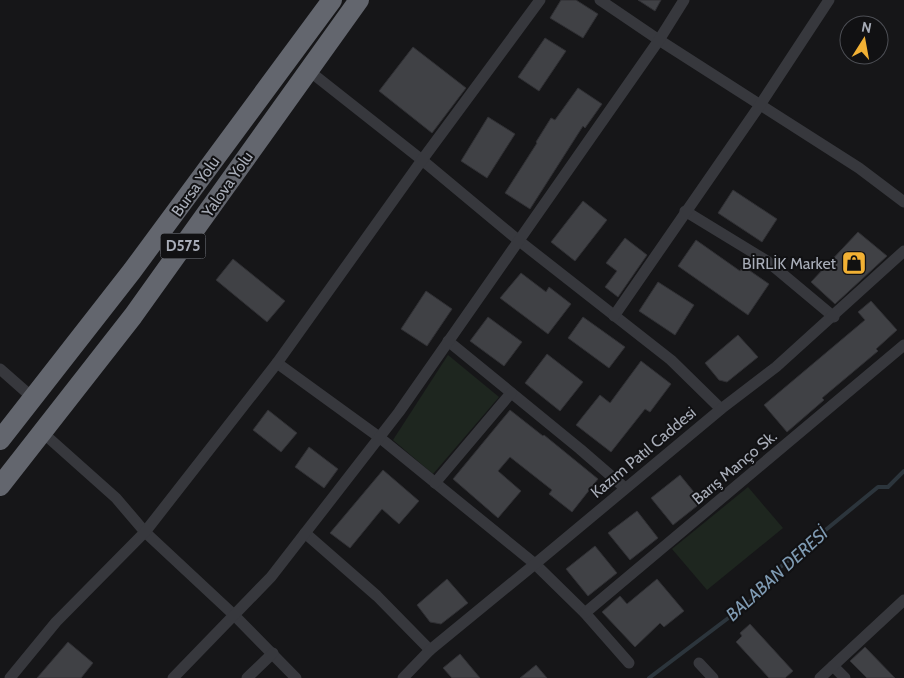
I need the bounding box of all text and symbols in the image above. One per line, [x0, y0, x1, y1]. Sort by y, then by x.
north arrow [839, 15, 889, 65]
text: N [860, 17, 873, 37]
street label: Yalova Yolu [197, 148, 257, 222]
street label: Bursa Yolu [167, 153, 224, 220]
road number: D575 [160, 234, 206, 258]
shop icon: BİRLİK Market [841, 250, 867, 276]
place label: BİRLİK Market [742, 254, 837, 273]
street label: Kazım Patıl Caddesi [587, 403, 700, 502]
street label: Barış Manço Sk. [688, 426, 781, 508]
water label: BALABAN DERESİ [721, 522, 833, 626]

